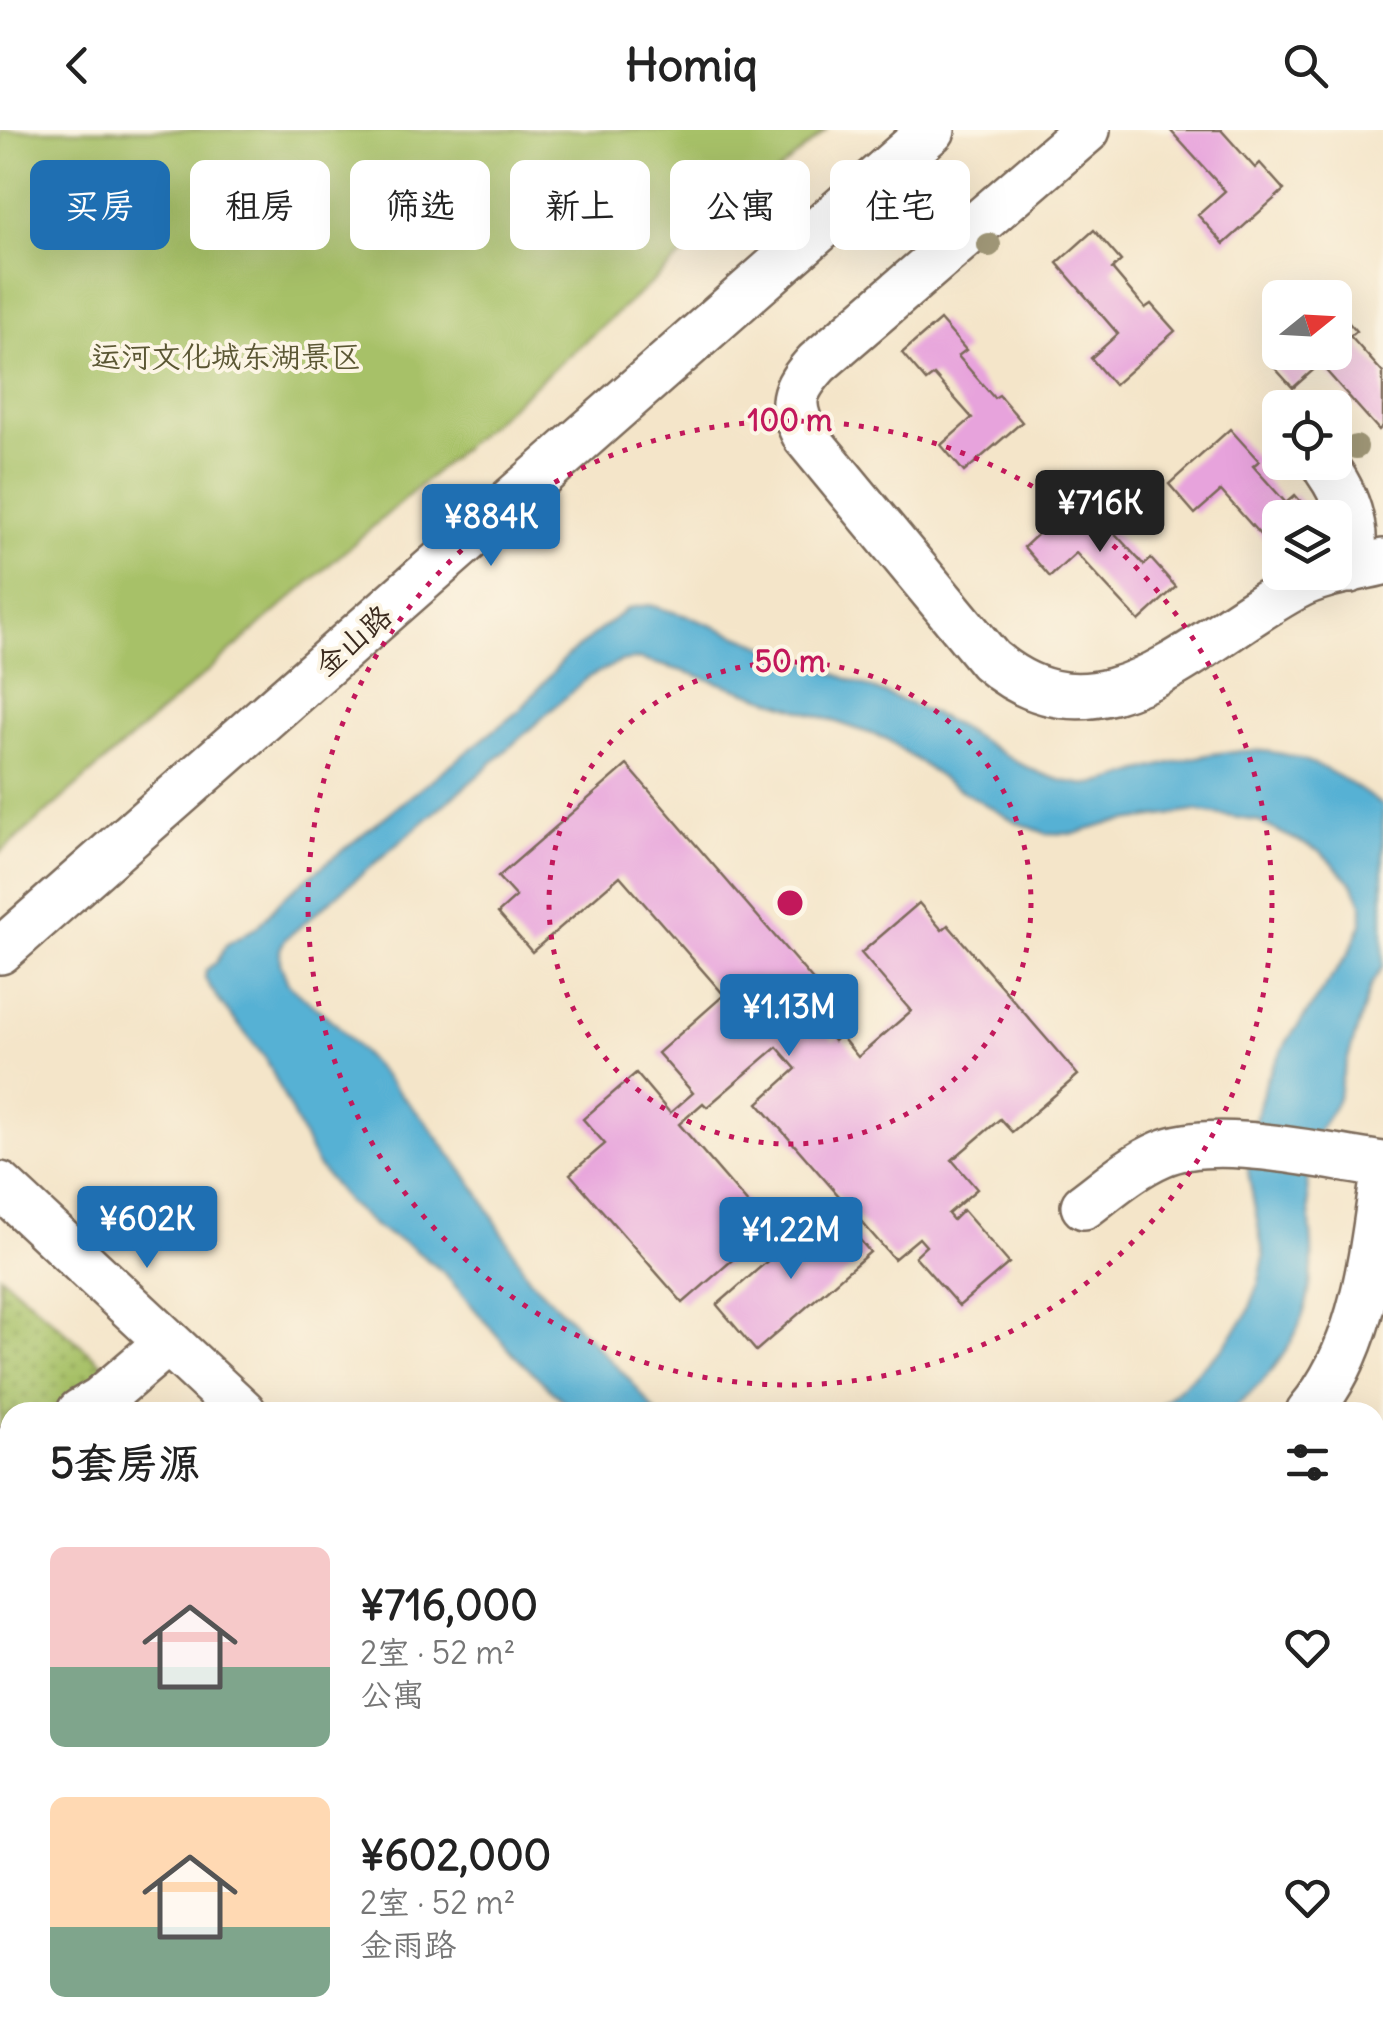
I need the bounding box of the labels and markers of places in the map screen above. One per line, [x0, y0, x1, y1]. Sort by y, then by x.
pin: ¥716K [1030, 470, 1170, 555]
pin: ¥884K [421, 484, 561, 569]
centre of rings [772, 885, 808, 921]
pin: ¥1.13M [708, 974, 870, 1059]
pin: ¥602K [77, 1186, 217, 1271]
pin: ¥1.22M [710, 1197, 872, 1282]

